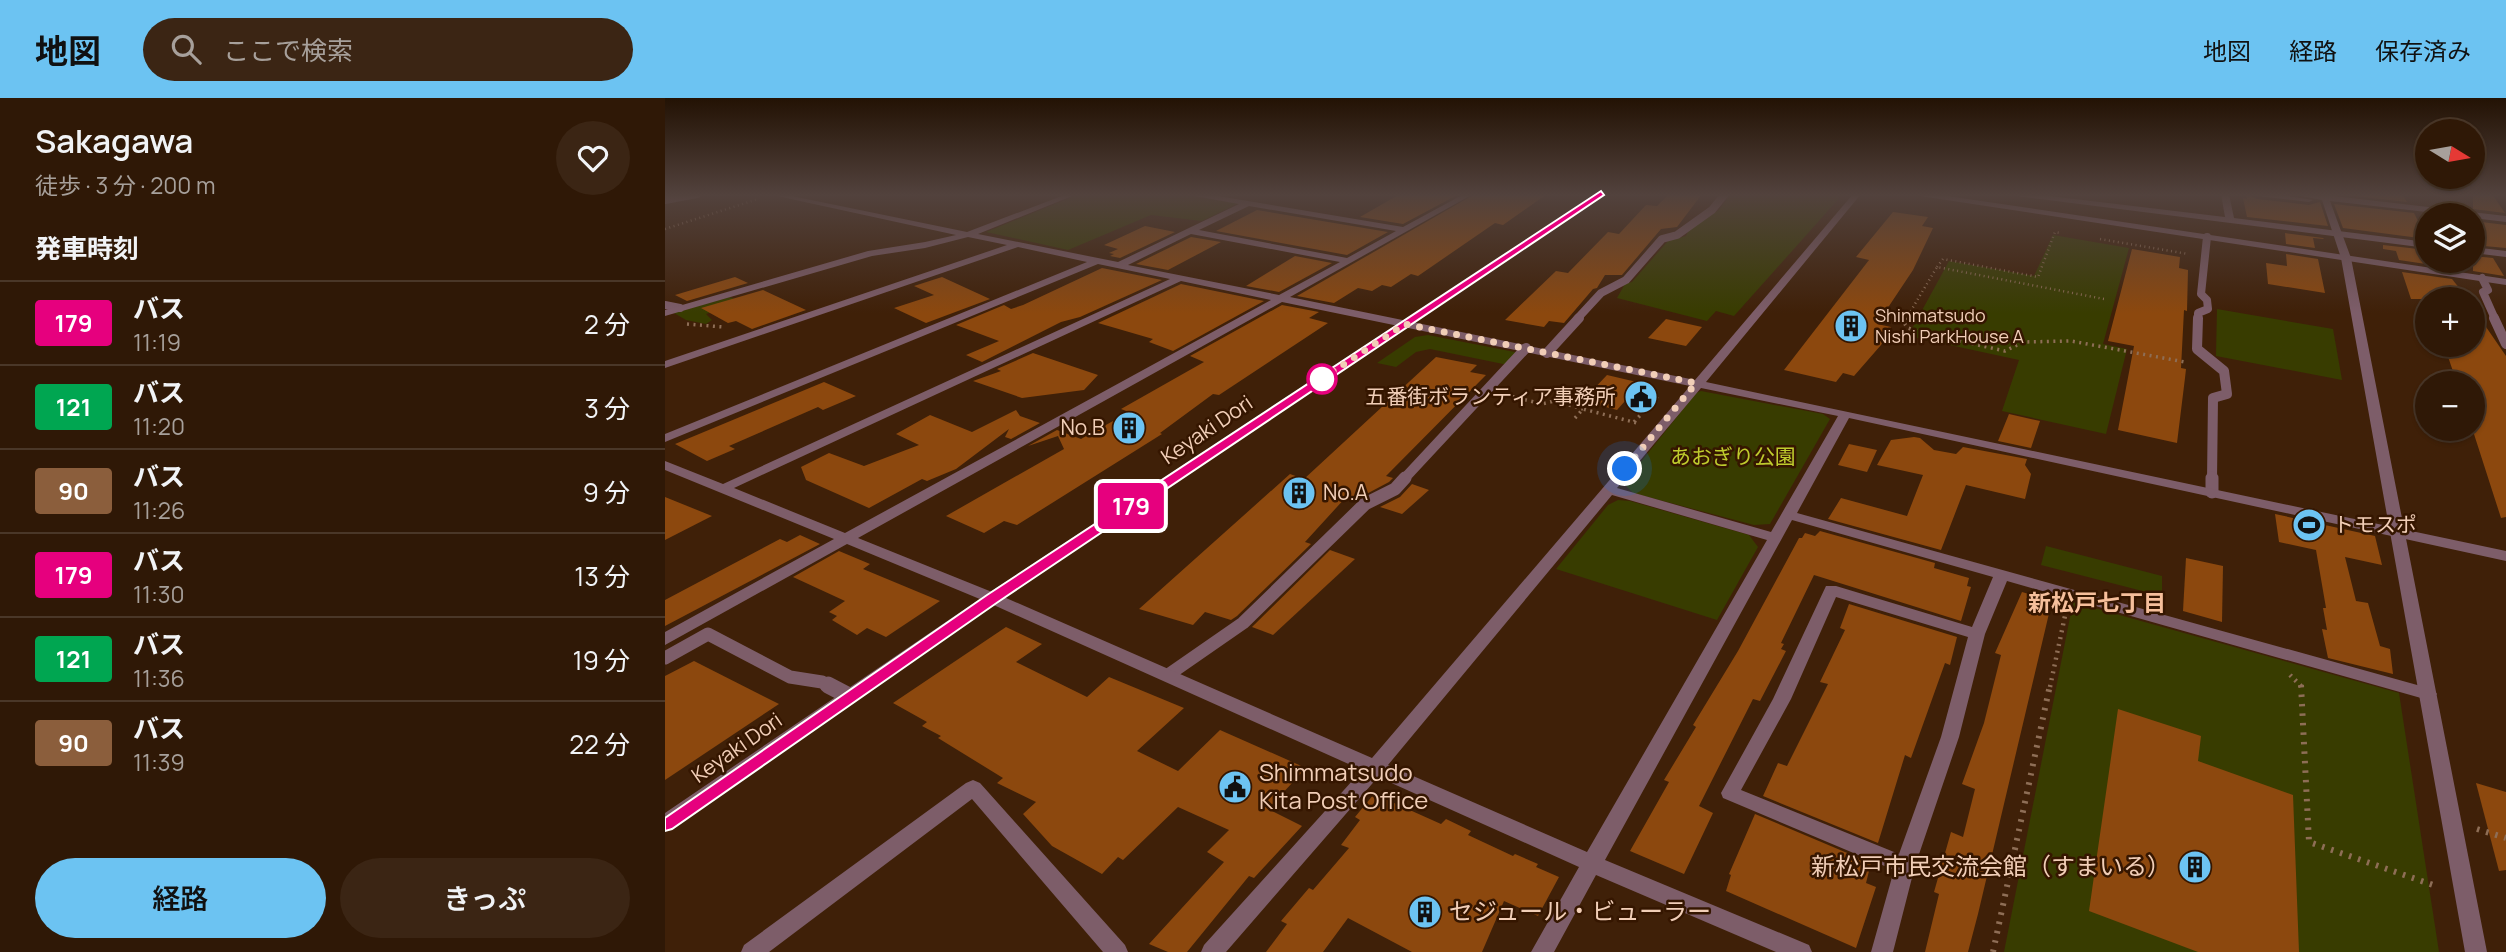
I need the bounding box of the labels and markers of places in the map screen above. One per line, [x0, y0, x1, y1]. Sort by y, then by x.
place label: Shinmatsudo Nishi ParkHouse A [1875, 303, 2025, 348]
building icon: Shinmatsudo Nishi ParkHouse A [1832, 307, 1870, 345]
unlabelled marker [1307, 364, 1337, 394]
public building icon: 五番街ボランティア事務所 [1622, 378, 1660, 416]
place label: 五番街ボランティア事務所 [1365, 382, 1616, 410]
building icon: No.B [1110, 409, 1148, 447]
place label: No.B [1060, 413, 1105, 441]
building icon: No.A [1280, 474, 1318, 512]
place label: No.A [1323, 478, 1368, 506]
sports icon: トモスポ [2290, 506, 2328, 544]
place label: トモスポ [2333, 510, 2417, 538]
place label: Shimmatsudo Kita Post Office [1259, 755, 1428, 816]
public building icon: Shimmatsudo Kita Post Office [1216, 768, 1254, 806]
building icon: 新松戸市民交流会館（すまいる） [2176, 848, 2214, 886]
place label: 新松戸市民交流会館（すまいる） [1811, 849, 2171, 882]
building icon: セジュール・ビューラー [1406, 893, 1444, 931]
place label: セジュール・ビューラー [1449, 894, 1711, 927]

